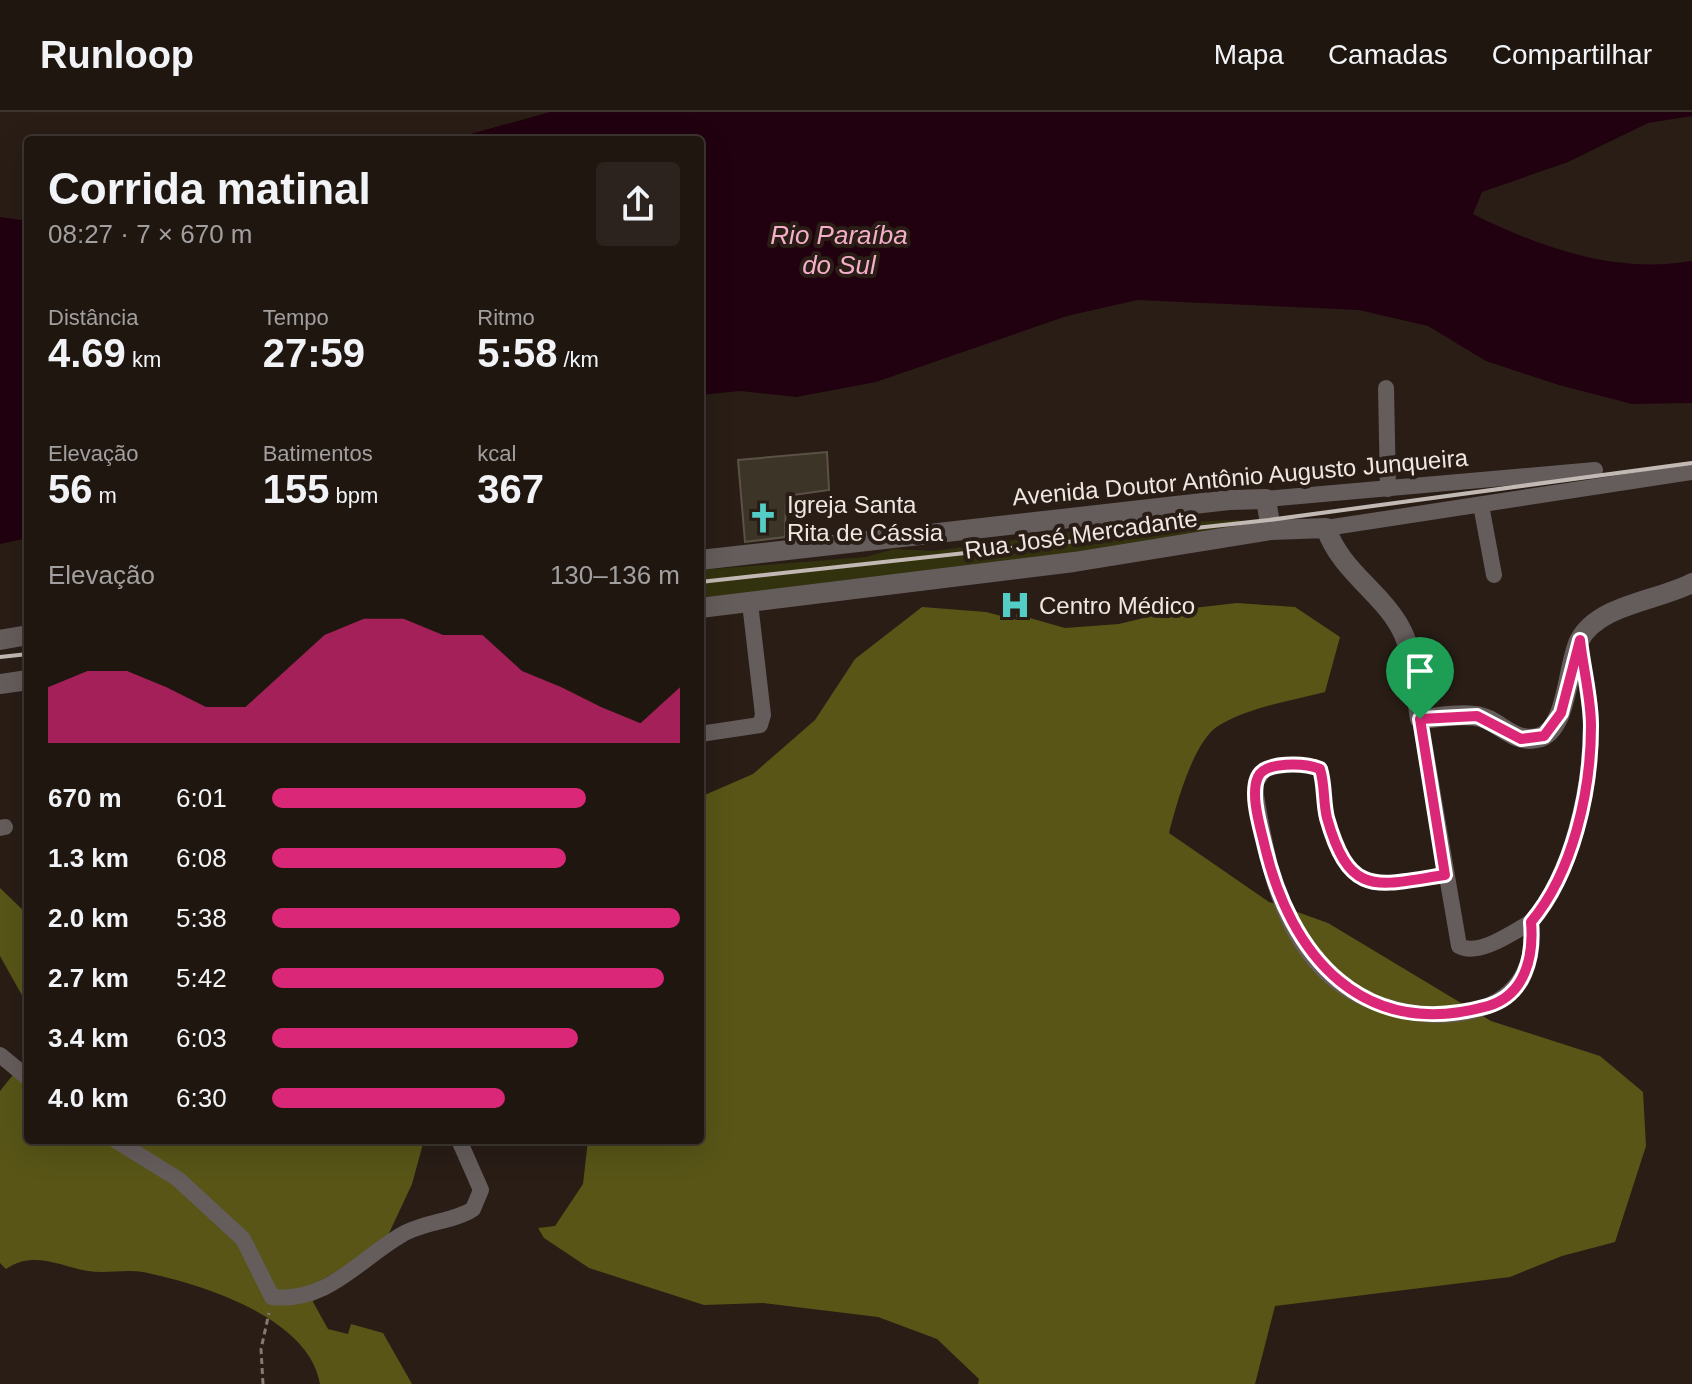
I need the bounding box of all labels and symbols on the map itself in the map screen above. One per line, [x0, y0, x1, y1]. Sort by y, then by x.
water label: Rio Paraíba do Sul [770, 220, 908, 280]
street label: Avenida Doutor Antônio Augusto Junqueira [1011, 444, 1470, 510]
place label: Igreja Santa Rita de Cássia [787, 491, 944, 546]
church icon: Igreja Santa Rita de Cássia [746, 501, 780, 535]
street label: Rua José Mercadante [963, 504, 1199, 564]
hospital icon: Centro Médico [998, 588, 1032, 622]
place label: Centro Médico [1039, 592, 1195, 619]
pin [1386, 637, 1454, 719]

